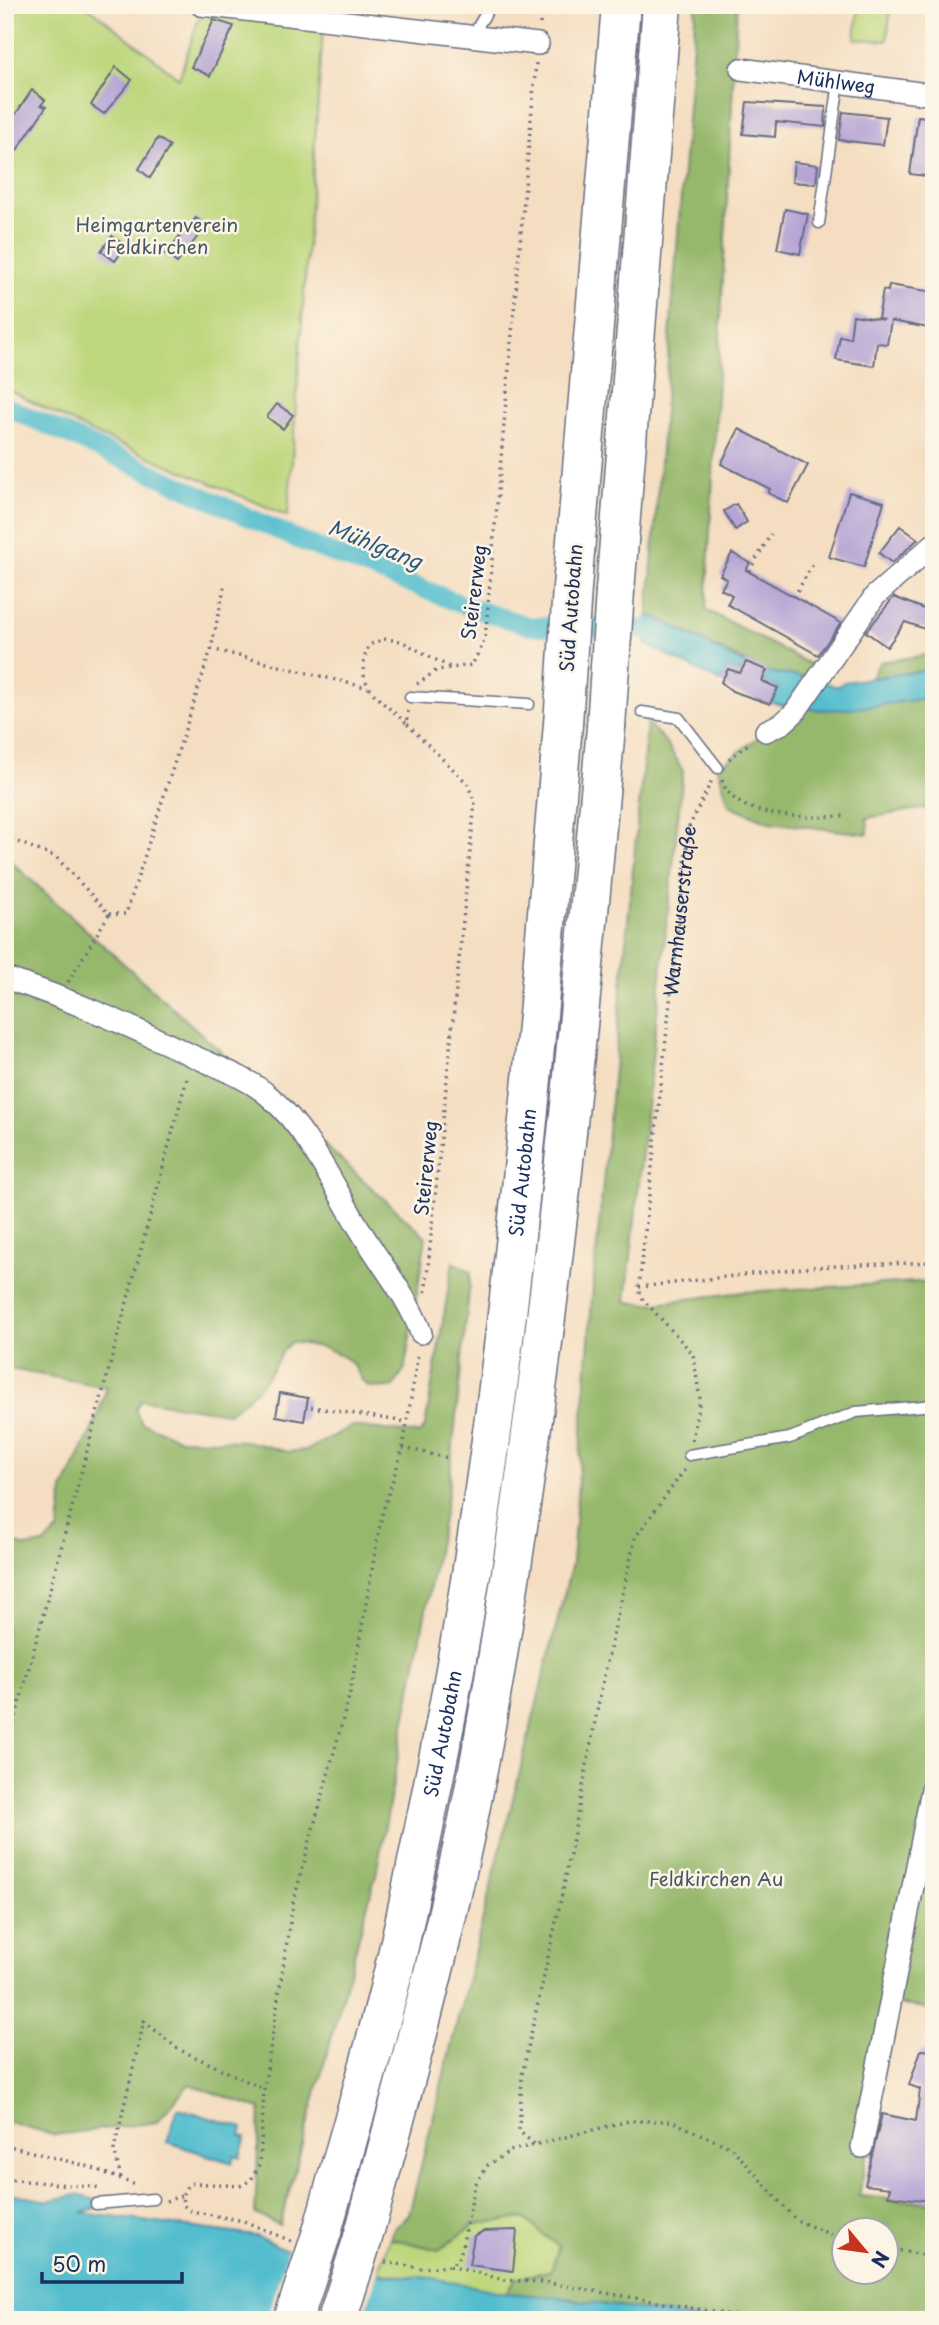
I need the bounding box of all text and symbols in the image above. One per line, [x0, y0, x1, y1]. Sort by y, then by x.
street label: Mühlweg [795, 62, 877, 100]
park label: Heimgartenverein Feldkirchen [76, 210, 238, 260]
water label: Mühlgang [324, 510, 429, 577]
street label: Steirerweg [453, 543, 493, 641]
street label: Süd Autobahn [552, 543, 588, 673]
street label: Warnhauserstraße [656, 824, 702, 997]
street label: Süd Autobahn [501, 1107, 542, 1238]
street label: Steirerweg [406, 1119, 444, 1217]
street label: Süd Autobahn [416, 1668, 468, 1799]
park label: Feldkirchen Au [649, 1864, 783, 1892]
north arrow [830, 2216, 900, 2286]
scale bar [42, 2241, 182, 2285]
text: N [865, 2246, 897, 2273]
text: 50 m [52, 2247, 106, 2279]

